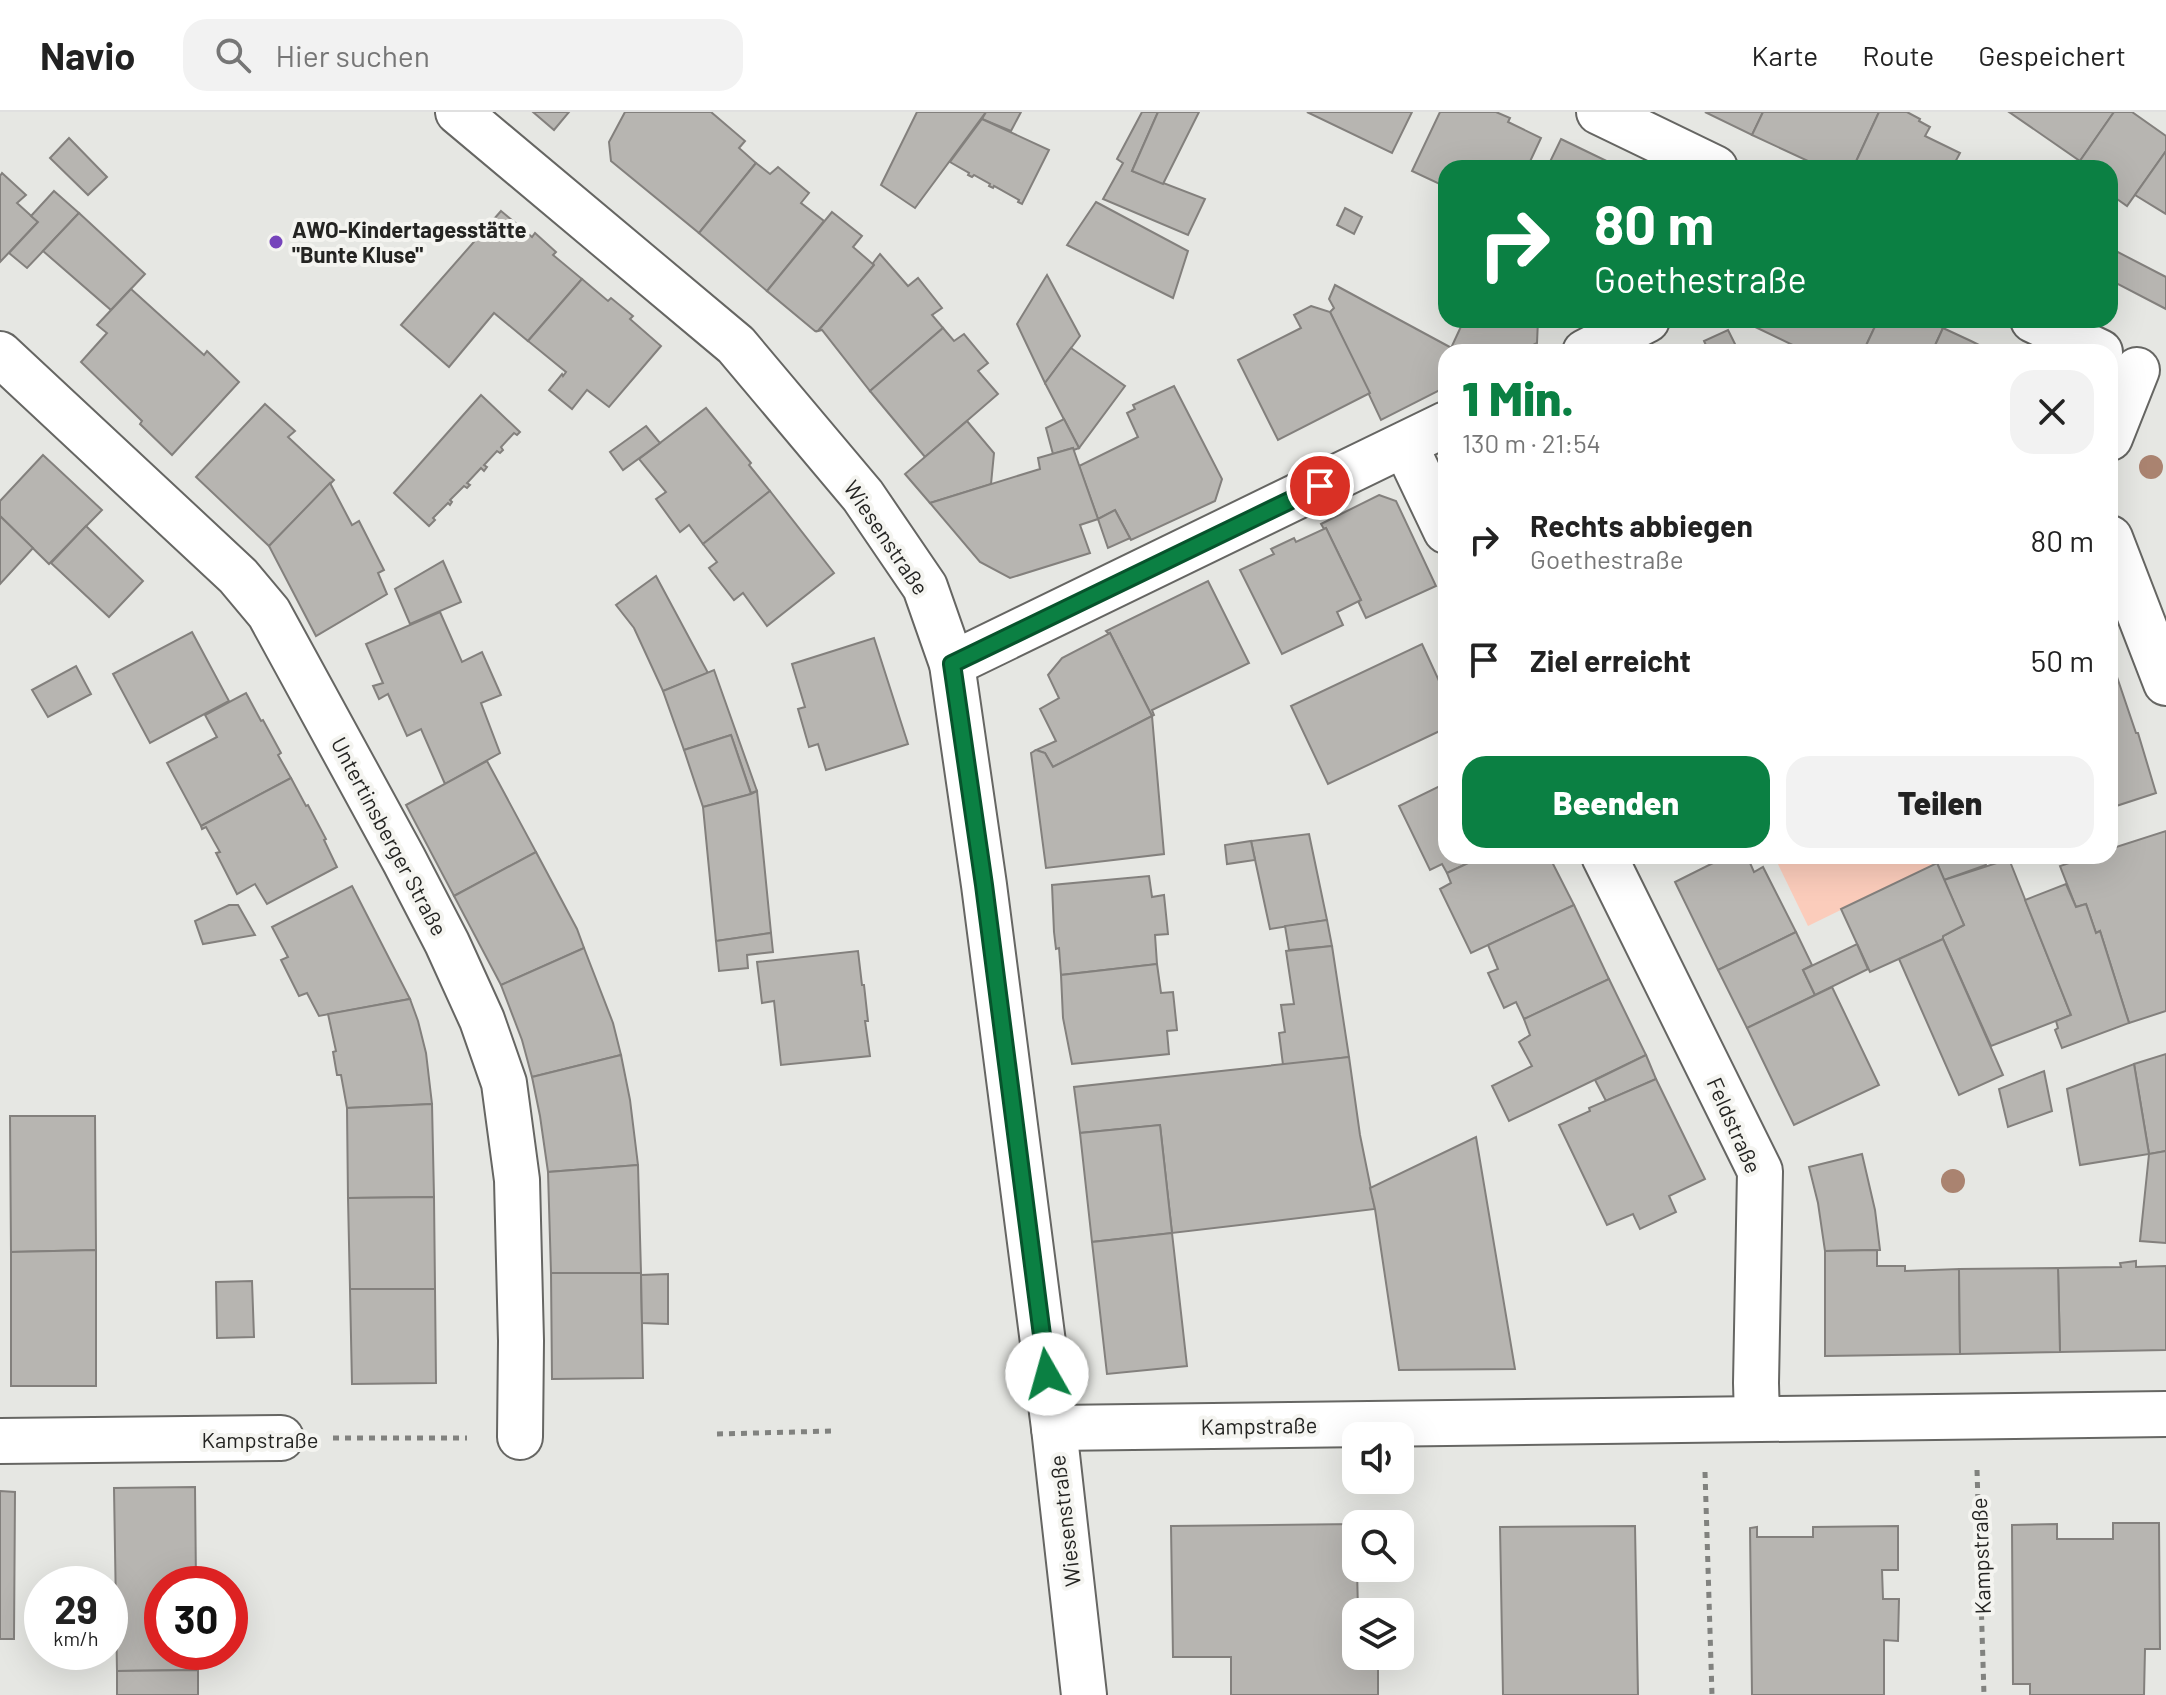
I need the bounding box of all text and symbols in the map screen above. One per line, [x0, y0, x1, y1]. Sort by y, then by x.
search box [183, 19, 743, 91]
text: Navio [40, 32, 135, 78]
icon: search [211, 33, 255, 77]
text: Hier suchen [275, 37, 430, 73]
text: Karte [1752, 38, 1818, 72]
text: Route [1862, 38, 1934, 72]
text: Gespeichert [1978, 38, 2126, 72]
text: 80 m [1594, 189, 1714, 256]
icon: right [1462, 192, 1566, 296]
place label: AWO-Kindertagesstätte "Bunte Kluse" [292, 216, 526, 267]
marker: AWO-Kindertagesstätte "Bunte Kluse" [267, 233, 285, 251]
text: Goethestraße [1594, 257, 1807, 300]
text: 1 Min. [1462, 368, 1574, 426]
button: close [2010, 370, 2094, 454]
text: 130 m · 21:54 [1462, 427, 1601, 458]
pin [1286, 452, 1354, 520]
icon: arrive [1298, 464, 1342, 508]
street label: Wiesenstraße [839, 475, 935, 599]
text: Rechts abbiegen [1530, 507, 1753, 543]
icon: right [1462, 518, 1506, 562]
text: 80 m [2031, 522, 2094, 558]
text: Goethestraße [1530, 543, 1684, 574]
icon: arrive [1462, 638, 1506, 682]
text: Ziel erreicht [1530, 642, 1691, 678]
text: 50 m [2031, 642, 2094, 678]
street label: Untertinsberger Straße [327, 732, 453, 940]
button: Beenden [1462, 756, 1770, 848]
button: Teilen [1786, 756, 2094, 848]
street label: Feldstraße [1702, 1073, 1768, 1177]
position arrow [1005, 1332, 1089, 1416]
street label: Kampstraße [1200, 1411, 1318, 1439]
map controls [1342, 1422, 1414, 1670]
button: sound [1342, 1422, 1414, 1494]
street label: Kampstraße [202, 1426, 318, 1452]
street label: Wiesenstraße [1043, 1454, 1085, 1588]
street label: Kampstraße [1965, 1497, 1995, 1615]
button: search [1342, 1510, 1414, 1582]
speed limit sign: 30 [144, 1566, 248, 1670]
text: 29 [54, 1584, 98, 1632]
button: layers [1342, 1598, 1414, 1670]
text: km/h [53, 1626, 99, 1650]

